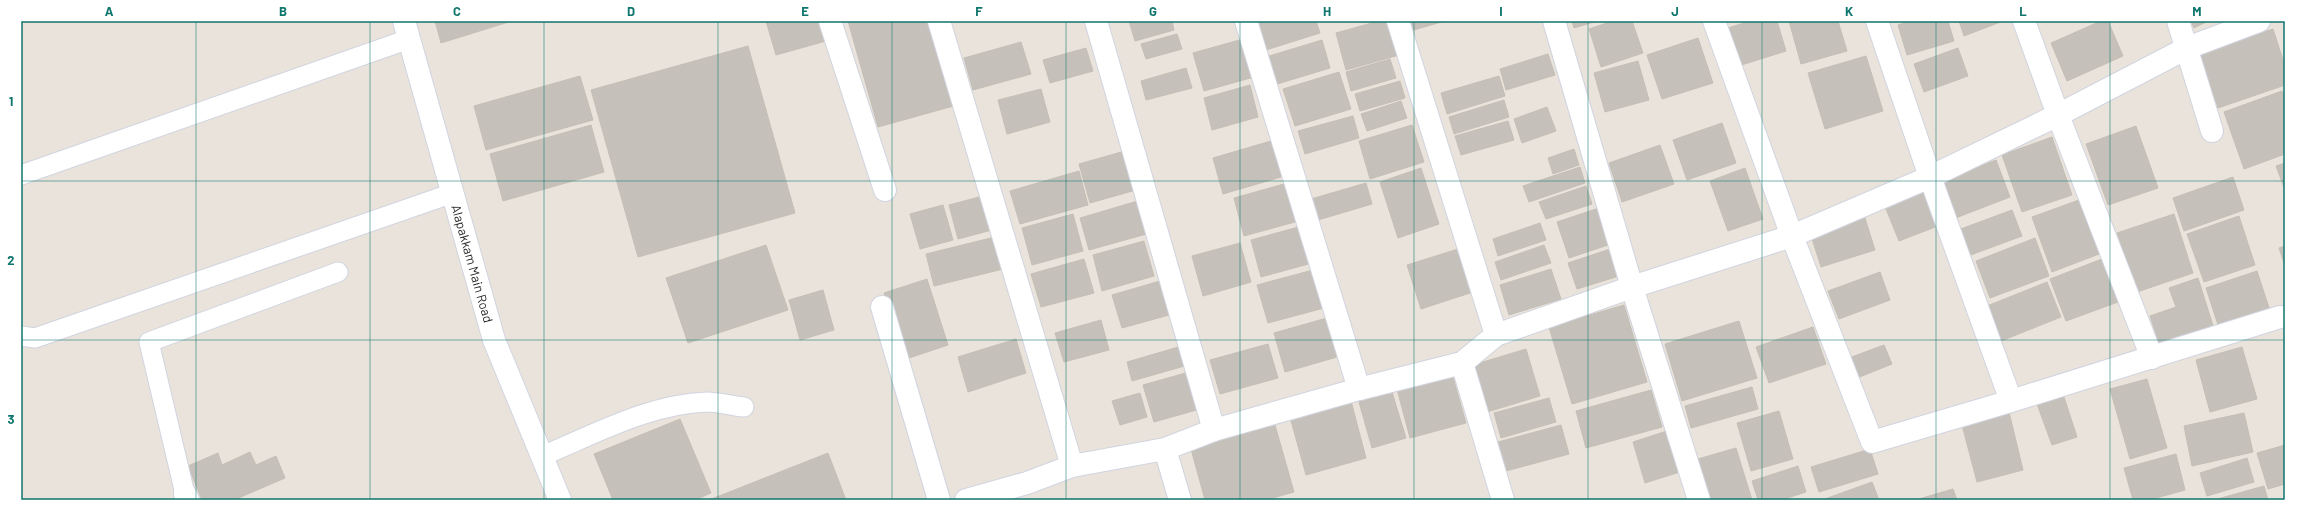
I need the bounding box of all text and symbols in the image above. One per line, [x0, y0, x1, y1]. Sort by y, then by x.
text: A [105, 3, 114, 19]
text: B [279, 3, 287, 19]
text: C [453, 3, 461, 19]
text: D [627, 3, 635, 19]
text: E [801, 3, 809, 19]
text: F [975, 3, 983, 19]
text: G [1149, 3, 1157, 19]
text: H [1323, 3, 1331, 19]
text: I [1499, 3, 1503, 19]
text: J [1671, 3, 1679, 19]
text: K [1845, 3, 1853, 19]
text: L [2019, 3, 2027, 19]
text: M [2192, 3, 2202, 19]
text: 1 [9, 93, 13, 109]
street label: Alapakkam Main Road [448, 203, 497, 324]
text: 2 [7, 252, 15, 268]
text: 3 [7, 411, 15, 427]

